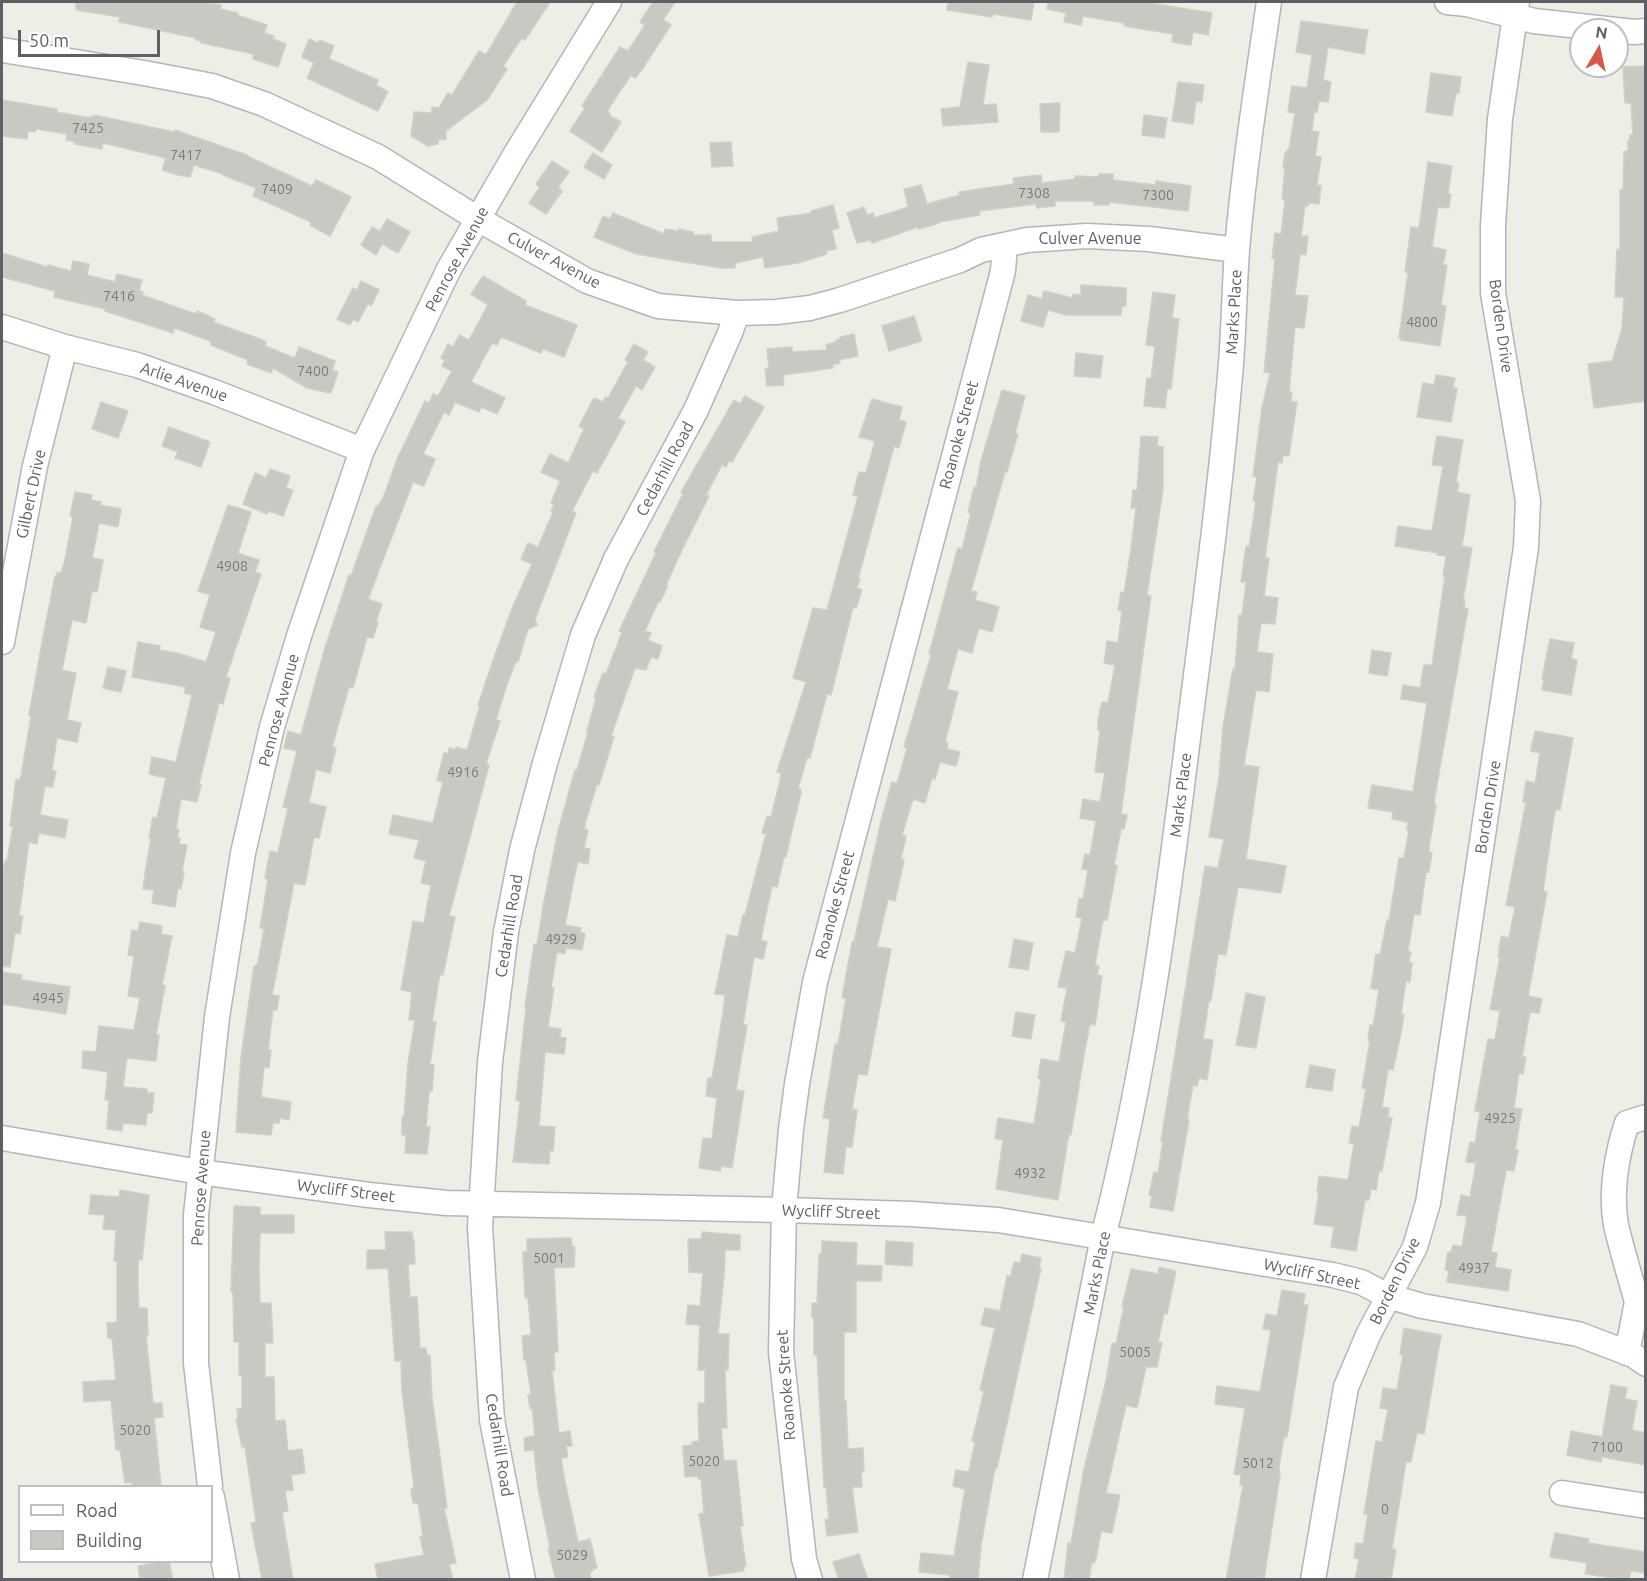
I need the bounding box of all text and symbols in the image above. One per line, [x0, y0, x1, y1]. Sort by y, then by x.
scale bar [21, 18, 164, 56]
north arrow [1569, 18, 1629, 78]
text: N [1594, 22, 1609, 42]
text: 50 m [29, 30, 69, 50]
house number: 7425 [72, 120, 104, 136]
house number: 7417 [170, 147, 202, 163]
house number: 7409 [261, 181, 293, 197]
house number: 7308 [1018, 185, 1050, 201]
house number: 7300 [1142, 187, 1174, 203]
street label: Penrose Avenue [421, 203, 493, 315]
street label: Culver Avenue [504, 227, 604, 293]
street label: Culver Avenue [1038, 229, 1142, 249]
street label: Marks Place [1222, 269, 1246, 355]
street label: Borden Drive [1485, 278, 1517, 374]
house number: 7416 [103, 288, 135, 304]
house number: 4800 [1406, 314, 1438, 330]
street label: Arlie Avenue [138, 358, 230, 406]
house number: 7400 [297, 363, 329, 379]
street label: Roanoke Street [935, 379, 983, 491]
street label: Cedarhill Road [632, 418, 698, 520]
street label: Gilbert Drive [12, 448, 50, 540]
house number: 4908 [216, 558, 248, 574]
street label: Penrose Avenue [255, 652, 303, 768]
street label: Marks Place [1166, 752, 1196, 838]
street label: Borden Drive [1471, 759, 1505, 855]
house number: 4916 [447, 764, 479, 780]
street label: Roanoke Street [811, 849, 859, 961]
street label: Cedarhill Road [491, 873, 527, 979]
house number: 4929 [545, 931, 577, 947]
house number: 4945 [32, 990, 64, 1006]
house number: 4925 [1484, 1110, 1516, 1126]
street label: Penrose Avenue [187, 1129, 215, 1247]
house number: 4932 [1014, 1165, 1046, 1181]
street label: Wycliff Street [296, 1175, 396, 1207]
street label: Wycliff Street [781, 1201, 881, 1223]
street label: Marks Place [1079, 1229, 1115, 1317]
street label: Borden Drive [1366, 1234, 1424, 1328]
house number: 5001 [533, 1250, 565, 1266]
street label: Wycliff Street [1262, 1254, 1362, 1294]
house number: 4937 [1458, 1260, 1490, 1276]
street label: Roanoke Street [773, 1329, 799, 1441]
house number: 5005 [1119, 1344, 1151, 1360]
street label: Cedarhill Road [481, 1392, 517, 1498]
house number: 5020 [119, 1422, 151, 1438]
house number: 7100 [1591, 1439, 1623, 1455]
house number: 5020 [688, 1453, 720, 1469]
house number: 5012 [1242, 1455, 1274, 1471]
legend [18, 1485, 213, 1563]
text: Road [76, 1500, 118, 1520]
house number: 0 [1381, 1501, 1389, 1517]
text: Building [76, 1530, 142, 1550]
house number: 5029 [556, 1547, 588, 1563]

